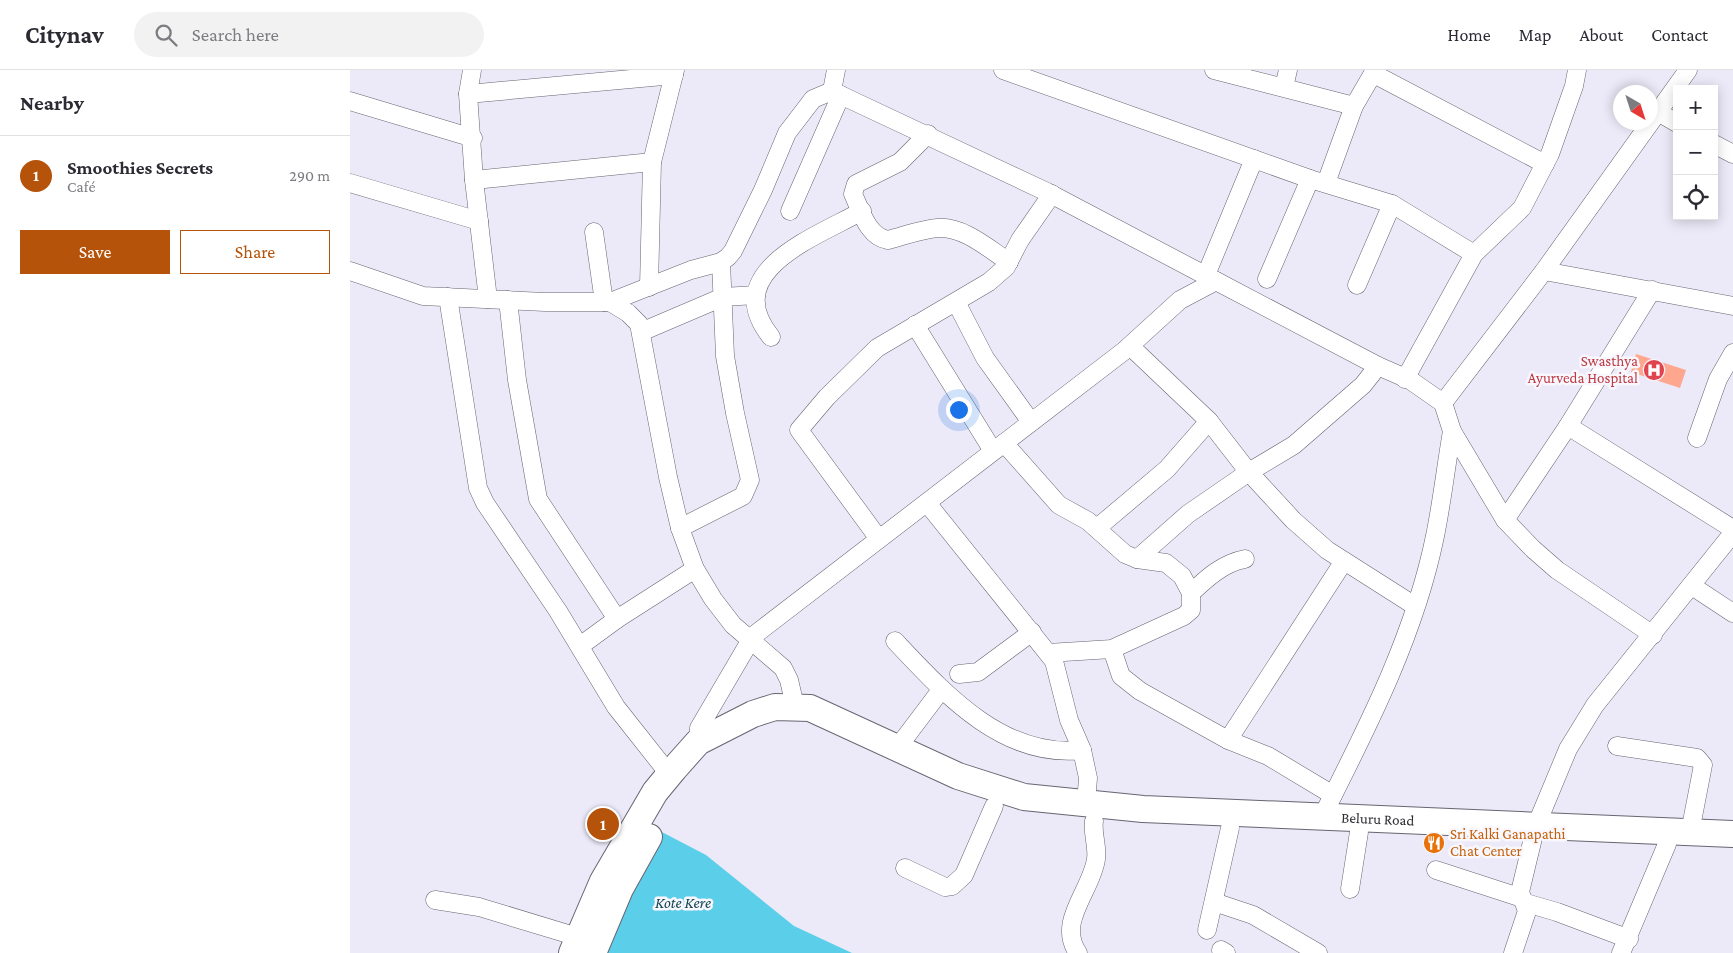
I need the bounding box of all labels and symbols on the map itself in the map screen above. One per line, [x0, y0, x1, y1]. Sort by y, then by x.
north arrow [1613, 85, 1658, 130]
place label: Swasthya Ayurveda Hospital [1528, 353, 1638, 387]
hospital icon: Swasthya Ayurveda Hospital [1642, 358, 1666, 382]
your location [946, 397, 972, 423]
pin: 1 [587, 805, 619, 843]
street label: Beluru Road [1341, 809, 1415, 828]
place label: Sri Kalki Ganapathi Chat Center [1450, 826, 1566, 859]
restaurant icon: Sri Kalki Ganapathi Chat Center [1422, 831, 1446, 855]
water label: Kote Kere [655, 894, 711, 911]

